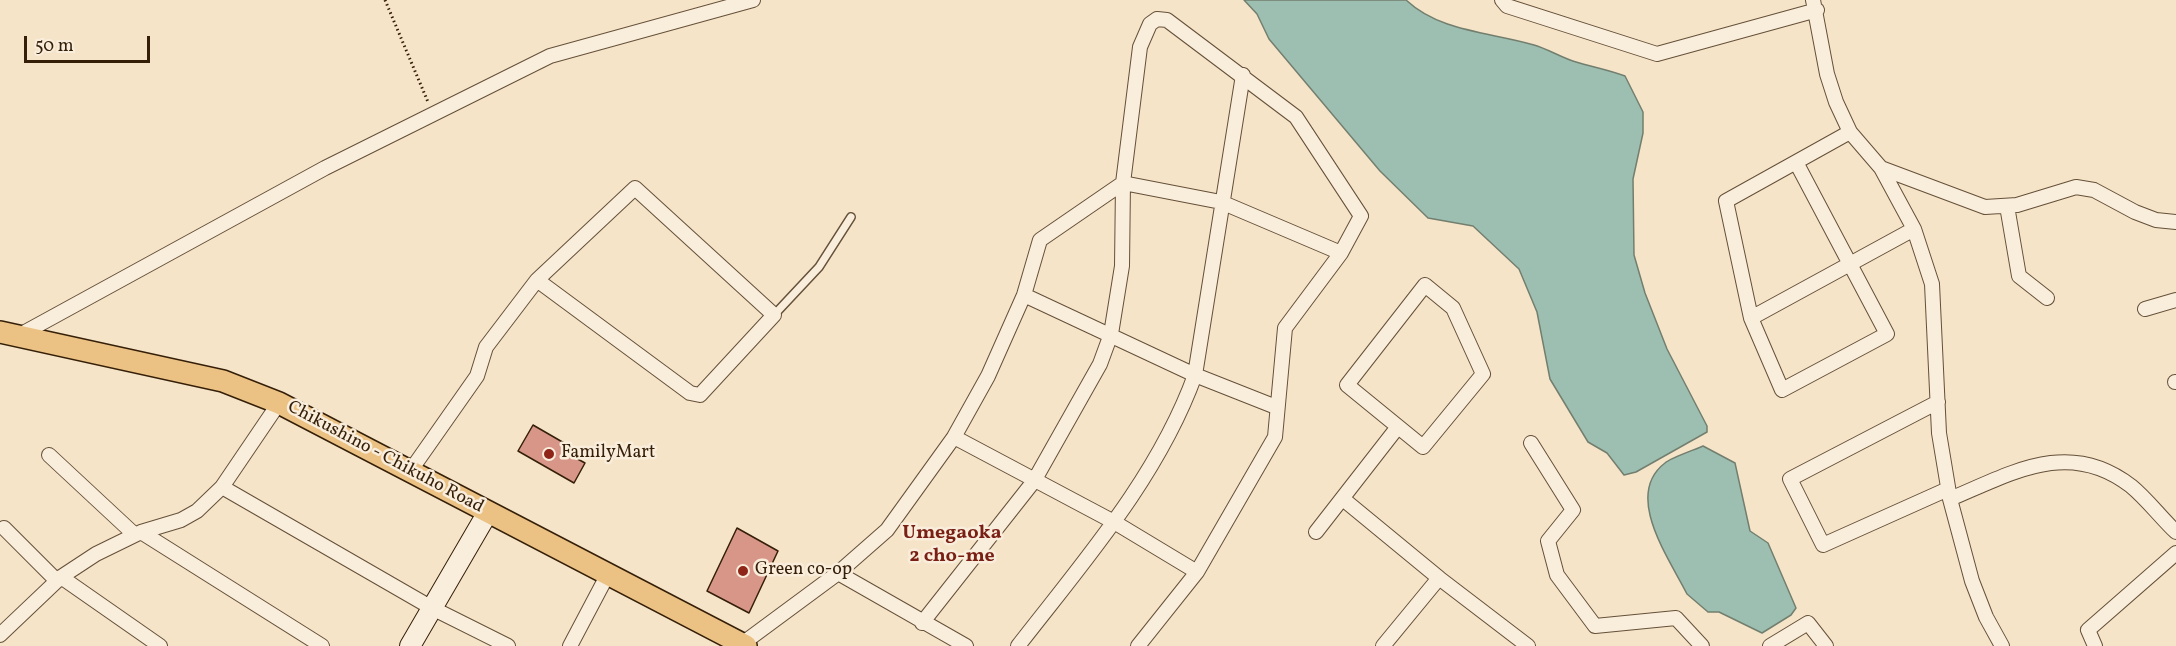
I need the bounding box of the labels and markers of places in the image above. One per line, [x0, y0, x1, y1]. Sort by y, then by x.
place label: FamilyMart [561, 443, 655, 465]
marker: FamilyMart [542, 447, 556, 461]
place label: Green co-op [755, 560, 852, 582]
marker: Green co-op [736, 564, 750, 578]

